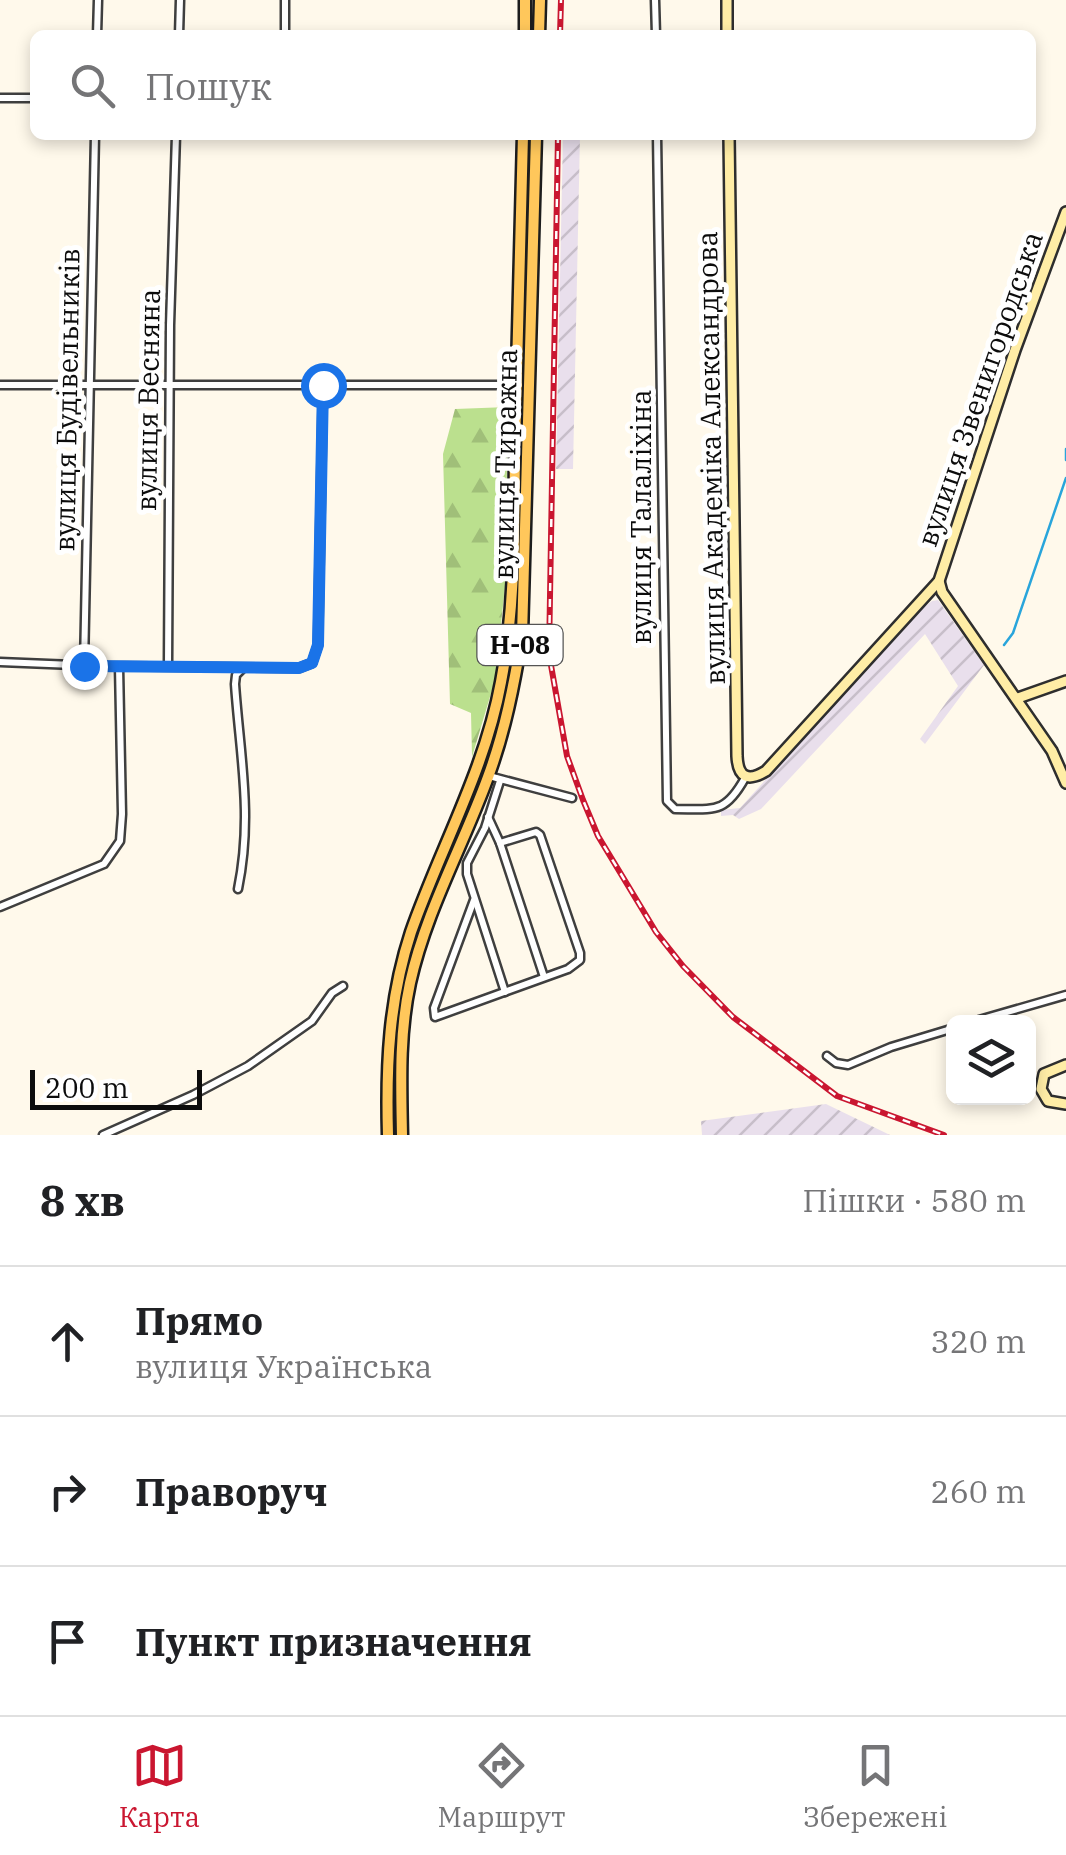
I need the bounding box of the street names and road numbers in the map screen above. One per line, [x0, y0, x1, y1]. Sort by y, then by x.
street label: вулиця Звенигородська [908, 226, 1051, 551]
street label: вулиця Академіка Александрова [688, 231, 733, 685]
street label: вулиця Будівельників [45, 248, 88, 552]
street label: вулиця Весняна [127, 288, 168, 512]
street label: вулиця Тиражна [484, 348, 525, 580]
street label: вулиця Талаліхіна [622, 389, 659, 645]
road number: Н-08 [478, 625, 562, 665]

